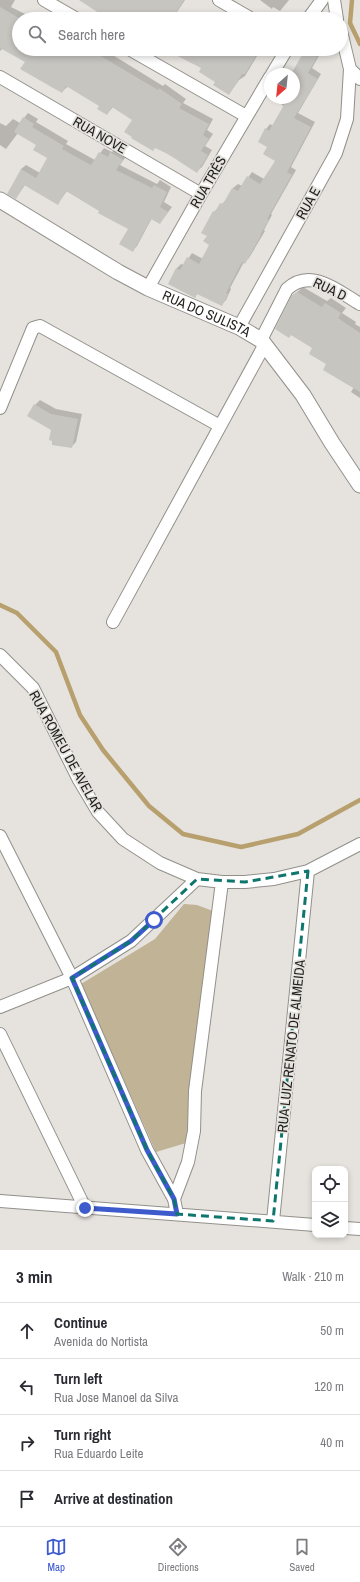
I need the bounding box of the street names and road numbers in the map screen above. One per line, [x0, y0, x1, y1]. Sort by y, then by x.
street label: RUA NOVE [70, 112, 130, 158]
street label: RUA TRÊS [186, 152, 230, 211]
street label: RUA E [292, 184, 324, 222]
street label: RUA D [310, 273, 350, 305]
street label: RUA DO SULISTA [160, 286, 254, 341]
street label: RUA ROMEU DE AVELAR [25, 687, 107, 815]
street label: RUA LUIZ RENATO DE ALMEIDA [273, 958, 309, 1133]

